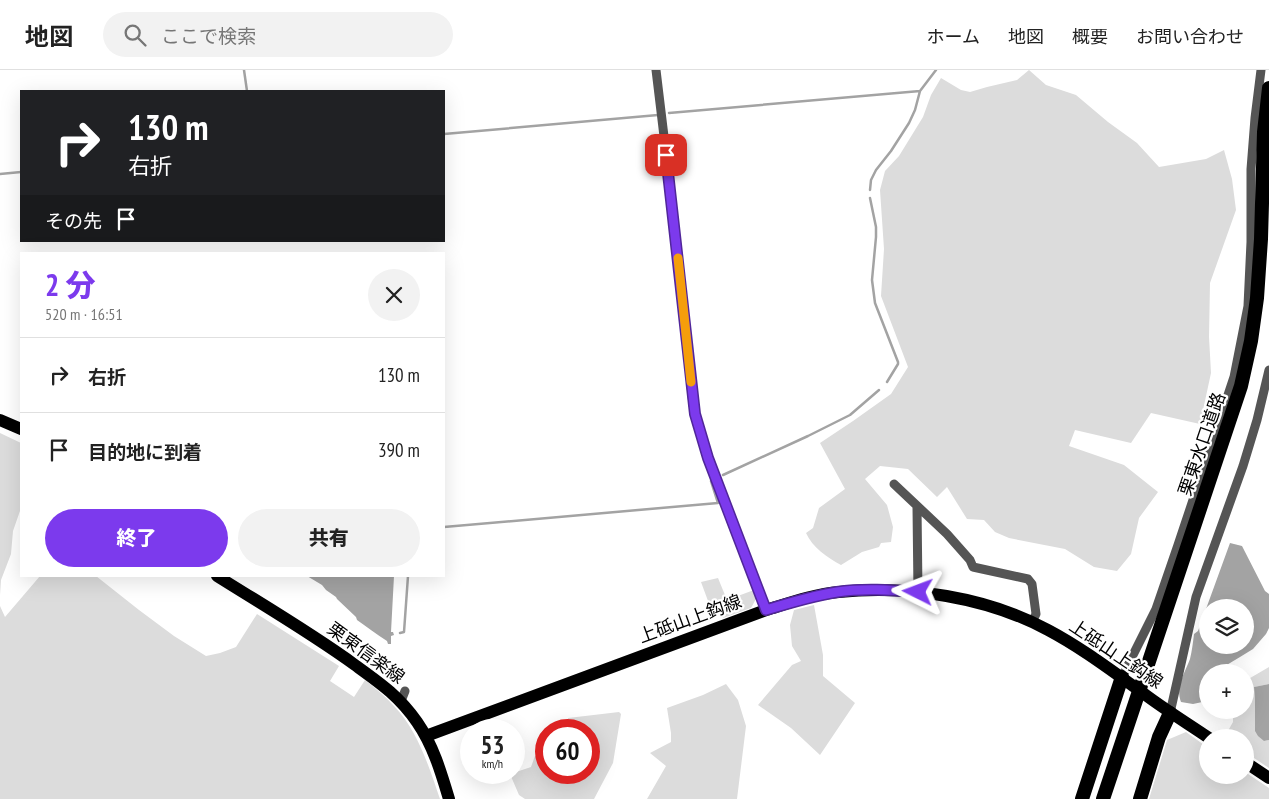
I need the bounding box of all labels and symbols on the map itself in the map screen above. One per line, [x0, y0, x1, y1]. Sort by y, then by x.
pin [645, 134, 687, 176]
street label: 栗東水口道路 [1173, 389, 1230, 499]
position arrow [891, 565, 943, 617]
street label: 上砥山上鈎線 [635, 589, 745, 648]
street label: 上砥山上鈎線 [1065, 614, 1167, 693]
street label: 栗東信楽線 [323, 617, 409, 688]
speed limit sign: 60 [535, 719, 600, 784]

